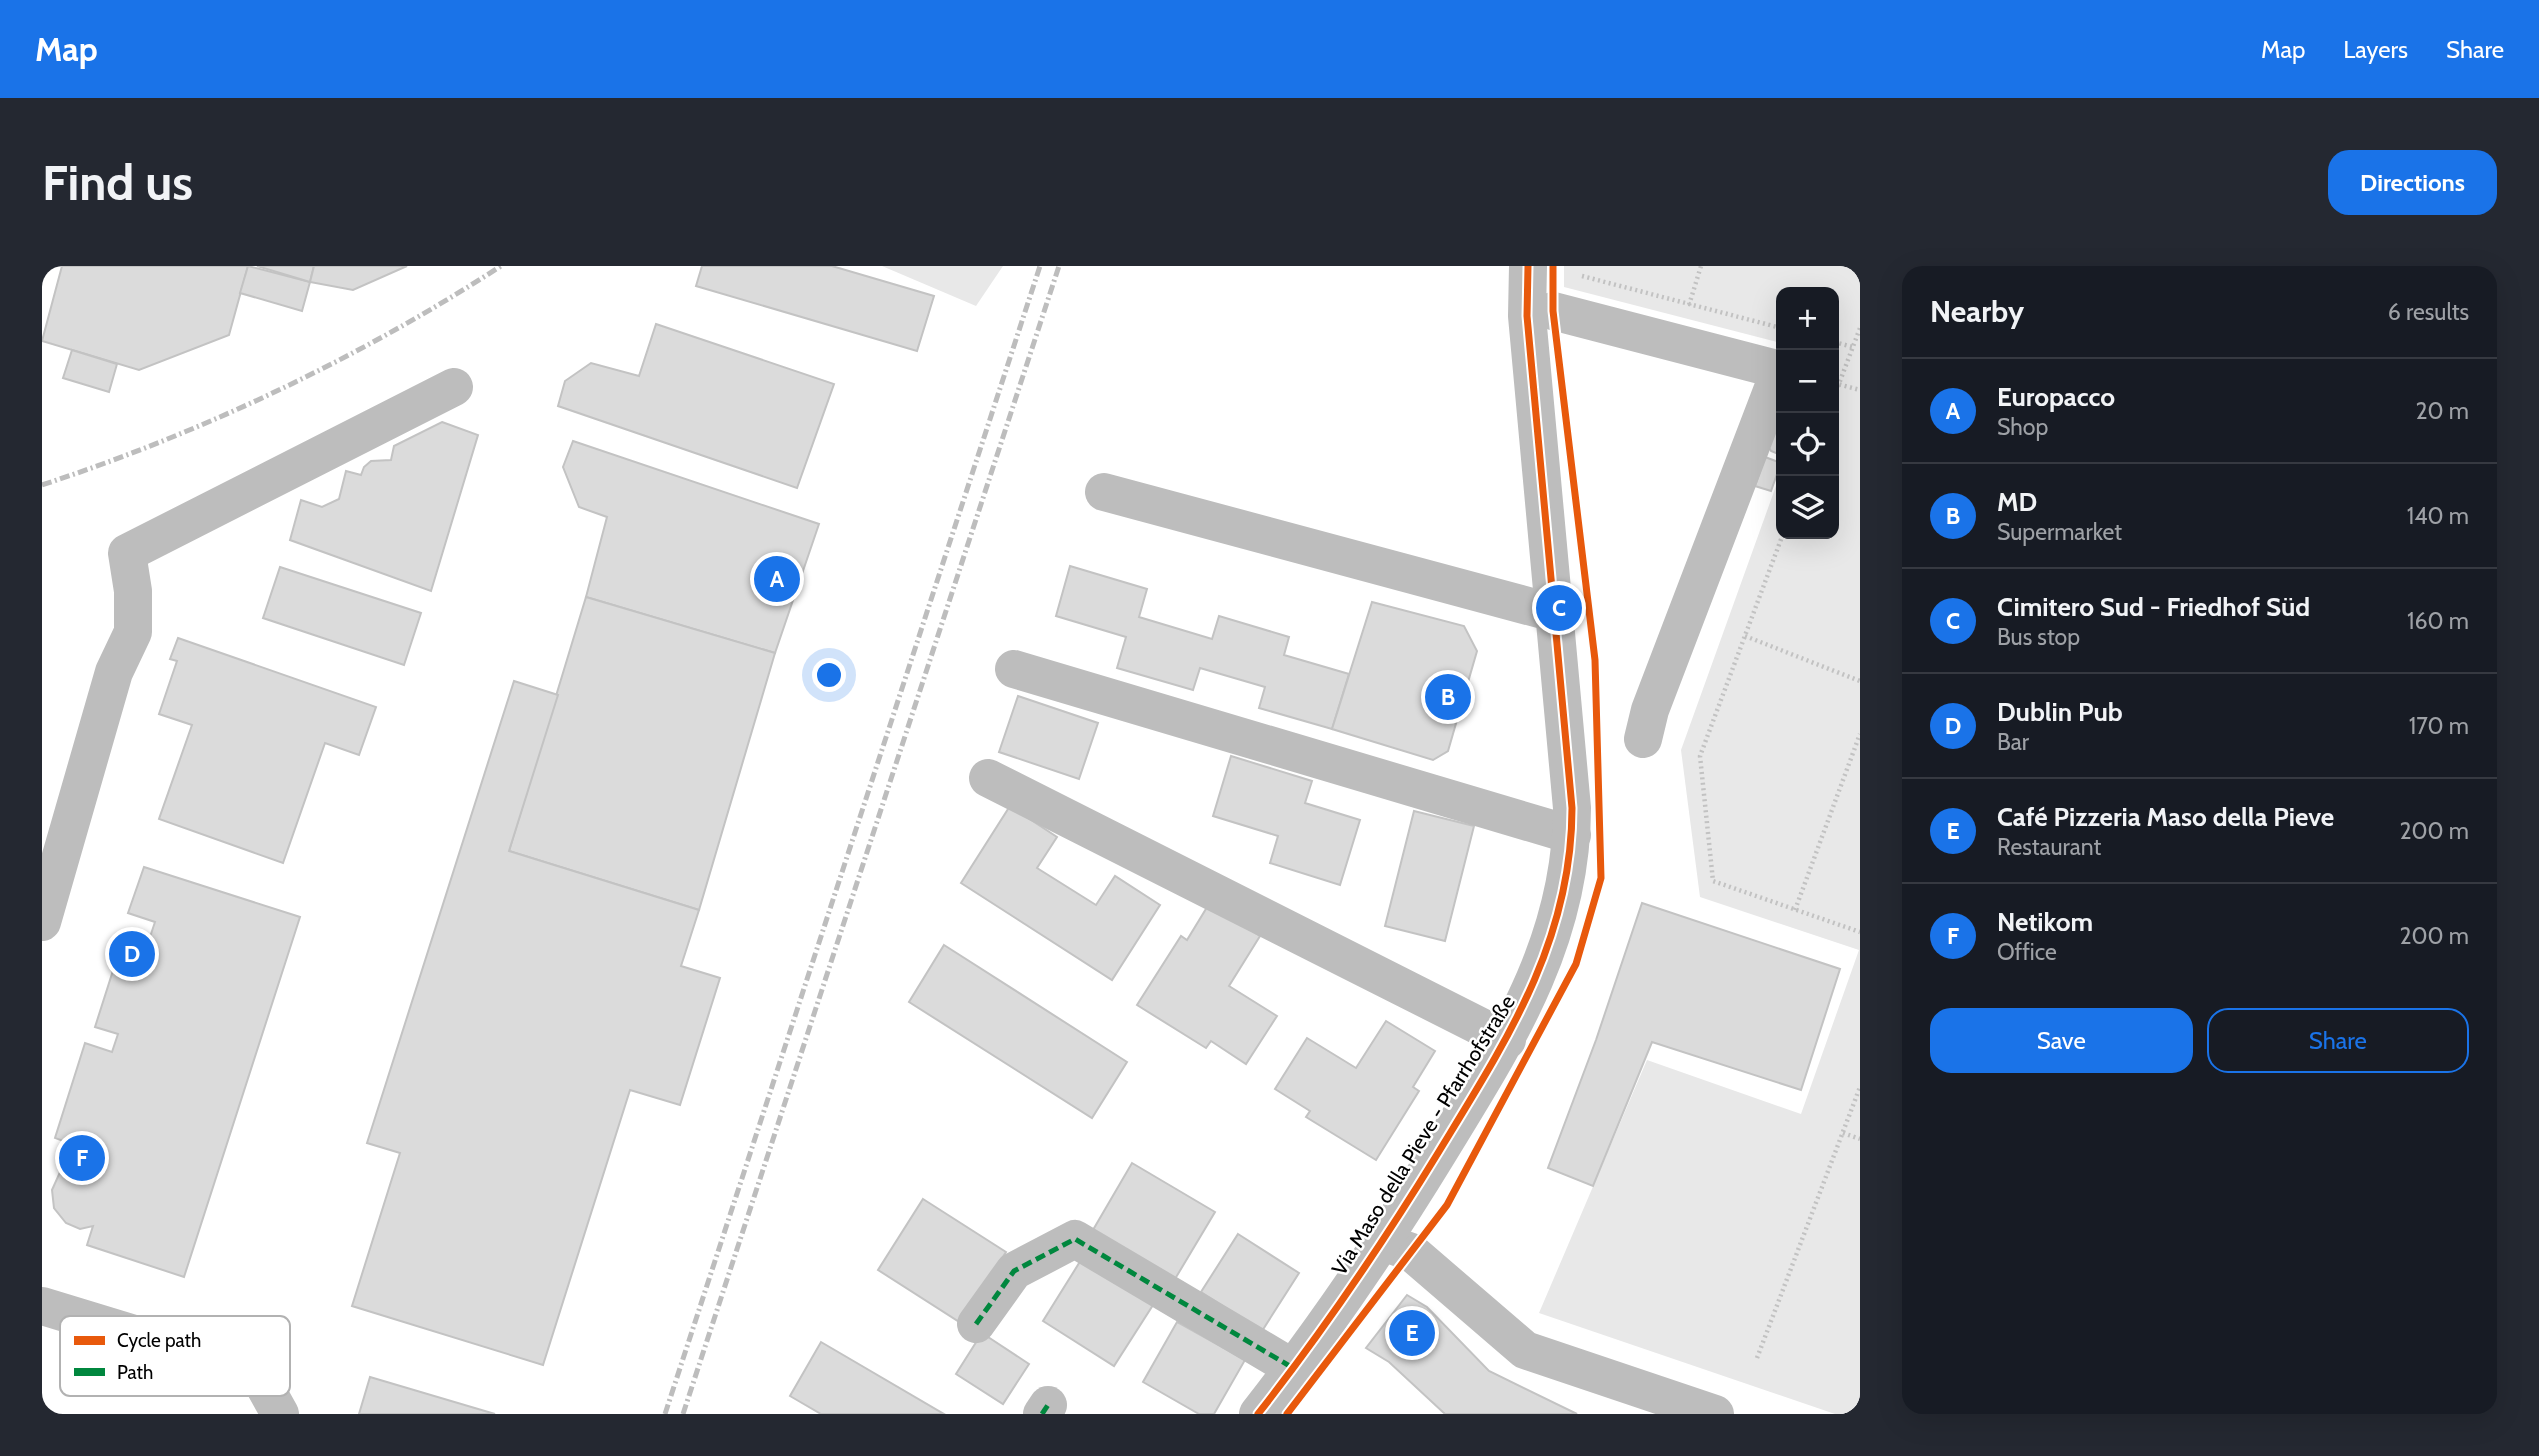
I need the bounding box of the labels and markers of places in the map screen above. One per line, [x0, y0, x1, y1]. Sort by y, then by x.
pin: A [754, 553, 800, 605]
pin: C [1536, 582, 1582, 634]
pin: B [1425, 671, 1471, 723]
pin: D [109, 928, 155, 980]
pin: F [59, 1132, 105, 1184]
pin: E [1389, 1307, 1435, 1359]

